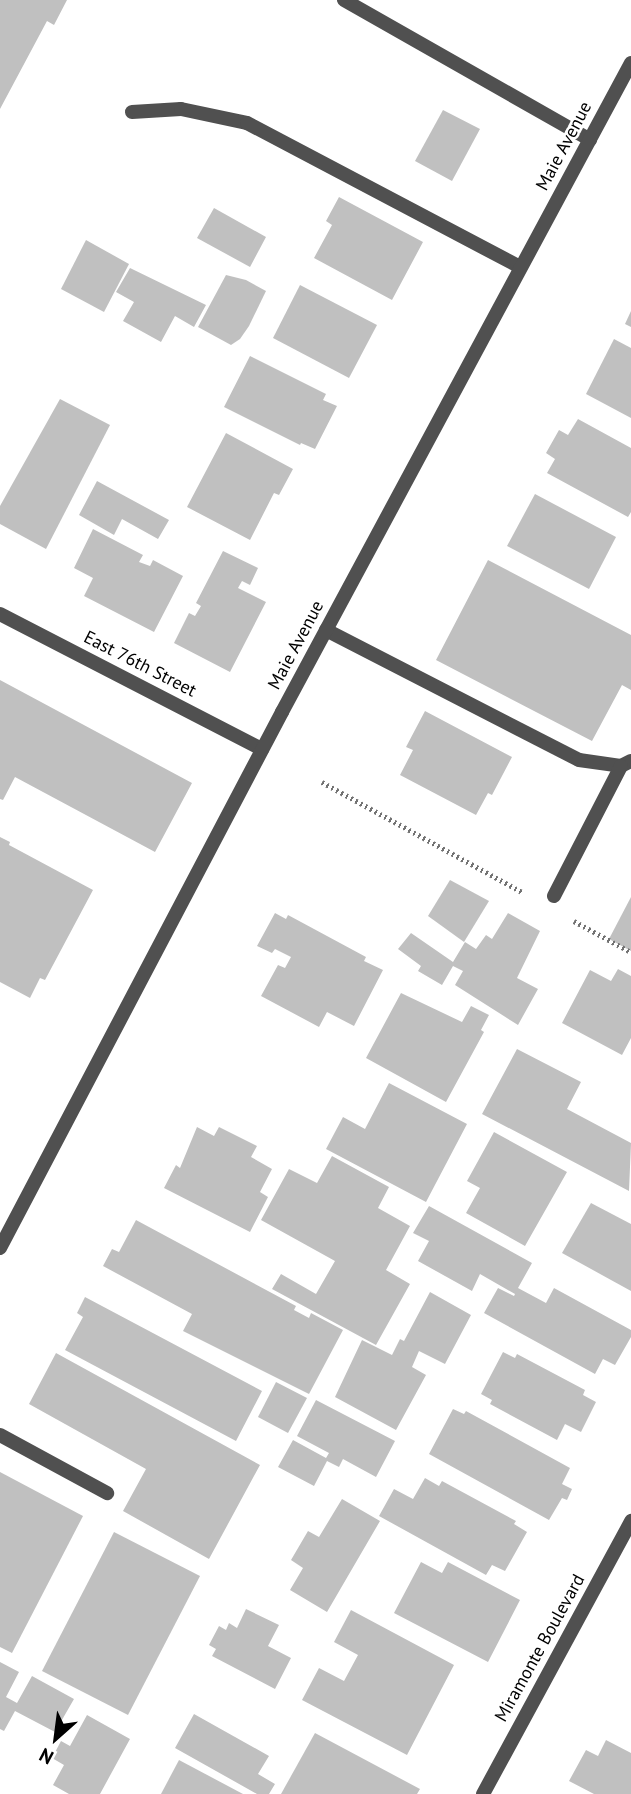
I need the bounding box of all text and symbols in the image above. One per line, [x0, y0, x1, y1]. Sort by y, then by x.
street label: Maie Avenue [531, 98, 597, 194]
street label: Maie Avenue [263, 597, 329, 693]
street label: East 76th Street [80, 626, 200, 702]
street label: Miramonte Boulevard [490, 1570, 590, 1726]
north arrow [21, 1703, 91, 1773]
text: N [35, 1743, 57, 1770]

